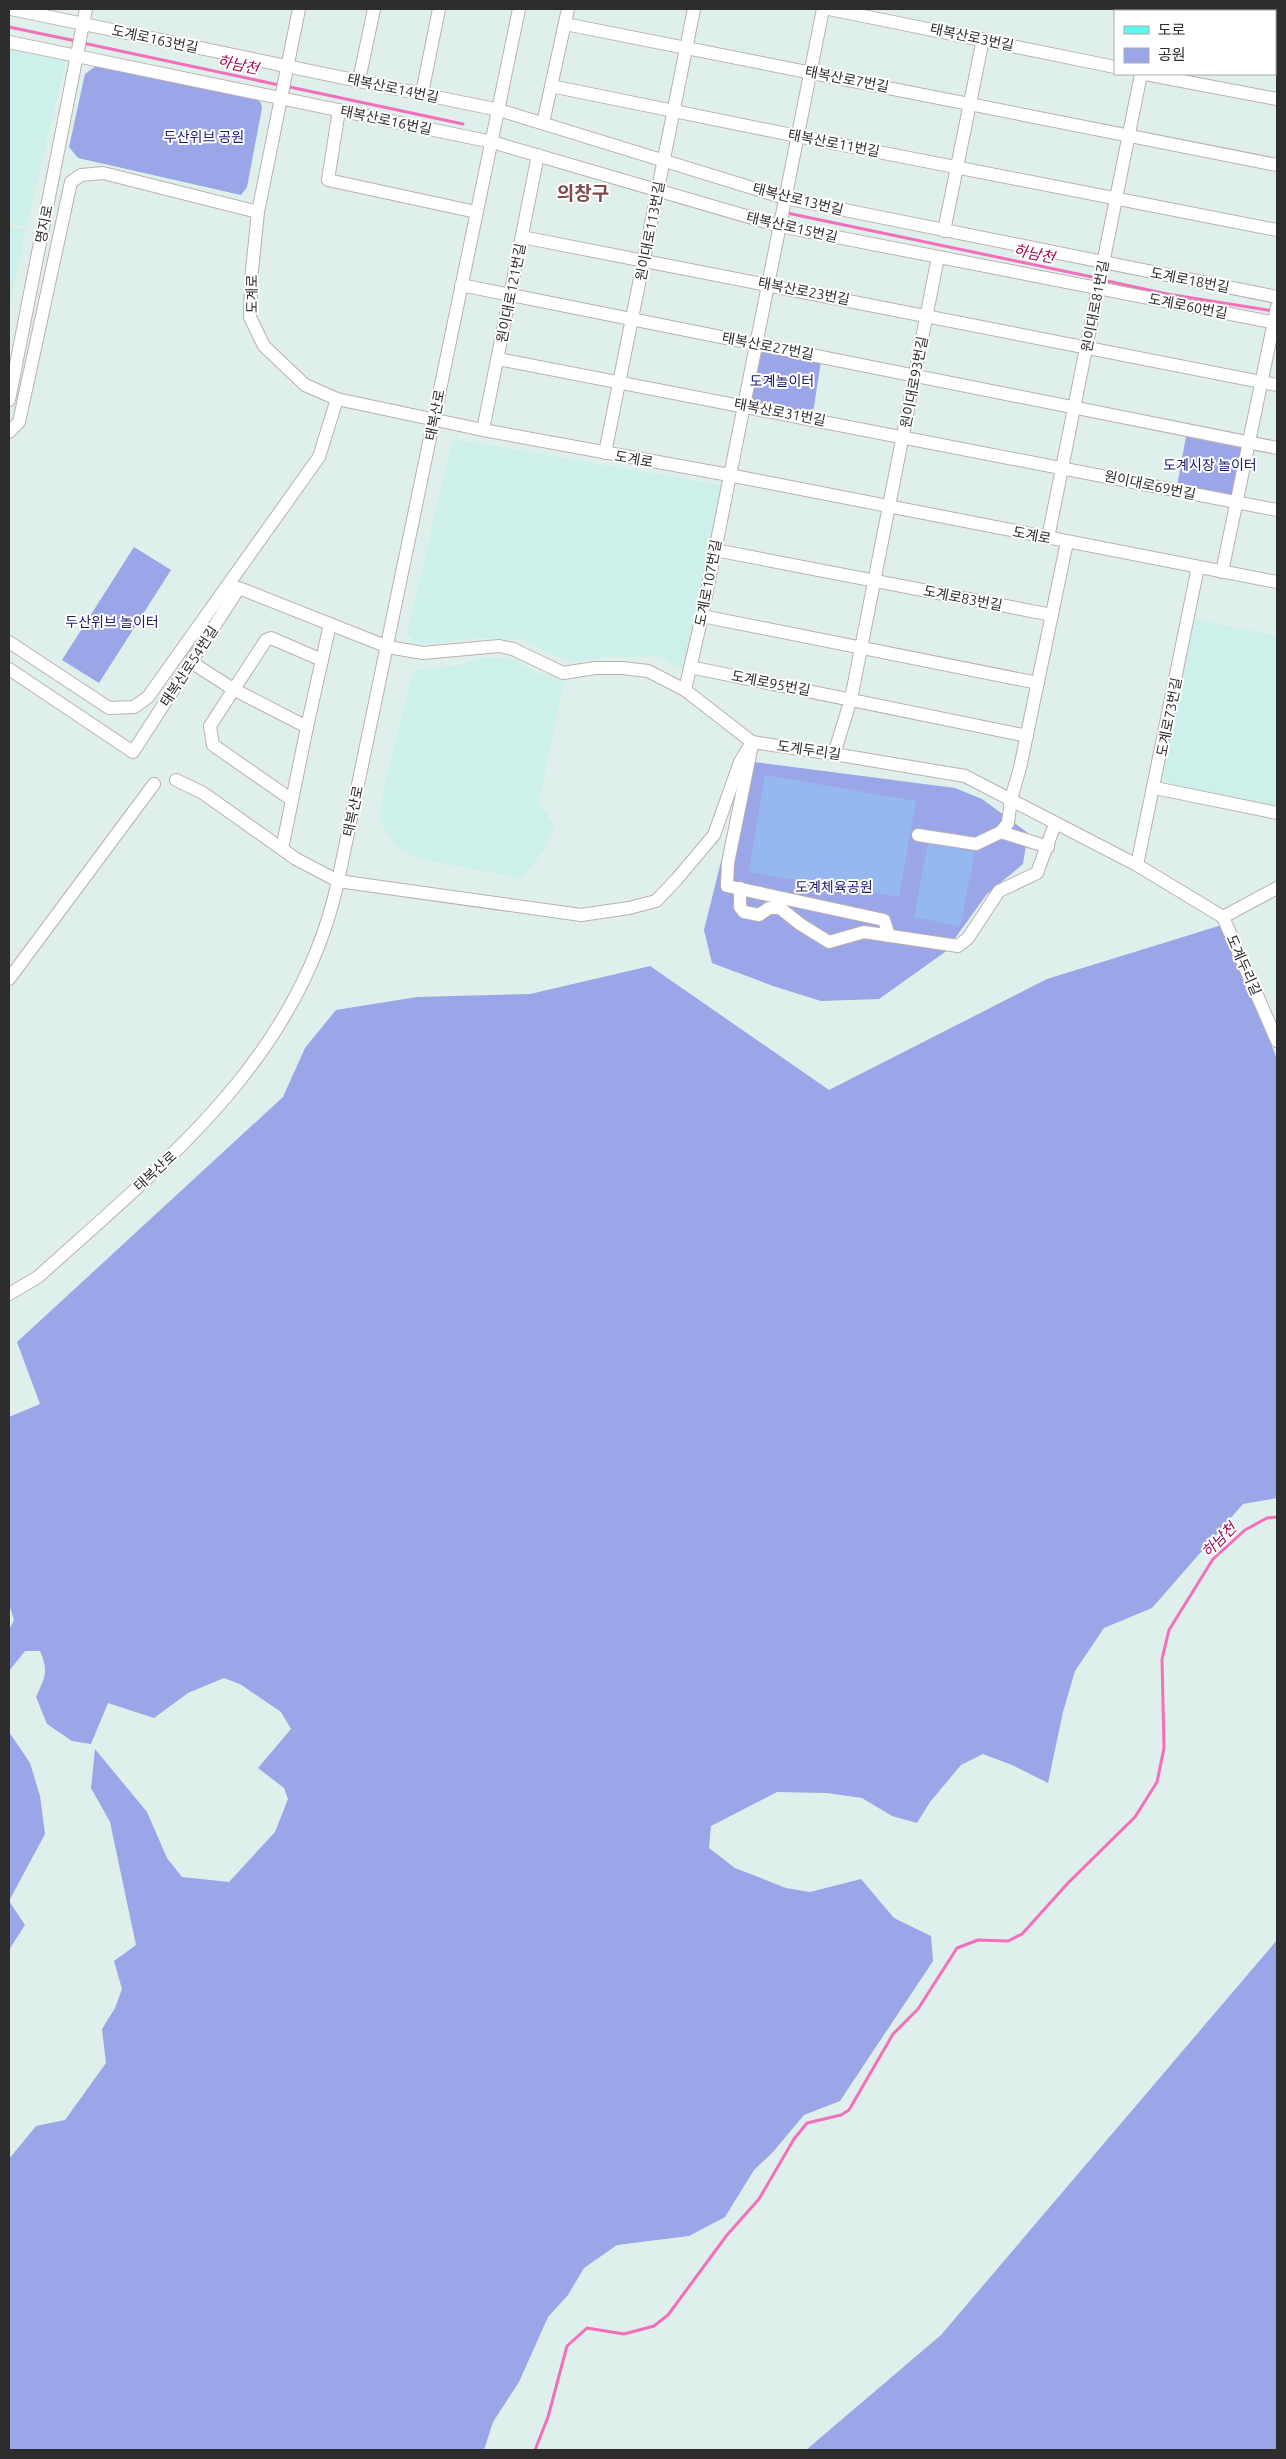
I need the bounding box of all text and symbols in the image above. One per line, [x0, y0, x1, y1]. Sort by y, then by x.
legend [1114, 10, 1276, 75]
street label: 태복산로3번길 [929, 20, 1015, 54]
text: 도로 [1158, 21, 1186, 38]
street label: 도계로163번길 [110, 22, 200, 56]
text: 공원 [1158, 46, 1186, 63]
water label: 하남천 [216, 52, 262, 78]
street label: 태복산로7번길 [804, 63, 890, 95]
street label: 태복산로14번길 [346, 70, 440, 106]
street label: 태복산로16번길 [339, 102, 433, 138]
street label: 태복산로11번길 [787, 126, 881, 160]
park label: 두산위브 공원 [164, 129, 244, 145]
street label: 원이대로113번길 [633, 180, 667, 282]
street label: 태복산로13번길 [751, 180, 845, 218]
district label: 의창구 [557, 182, 609, 204]
street label: 명지로 [32, 203, 56, 244]
street label: 태복산로15번길 [745, 209, 839, 245]
water label: 하남천 [1012, 241, 1058, 267]
street label: 원이대로121번길 [494, 242, 528, 344]
street label: 원이대로81번길 [1078, 259, 1112, 353]
street label: 도계로18번길 [1149, 264, 1231, 296]
street label: 태복산로23번길 [757, 274, 851, 308]
street label: 도계로 [244, 275, 260, 313]
street label: 도계로60번길 [1147, 290, 1229, 322]
street label: 태복산로27번길 [721, 329, 815, 363]
street label: 원이대로93번길 [897, 335, 931, 429]
park label: 도계놀이터 [750, 373, 814, 389]
street label: 태복산로 [422, 388, 448, 442]
street label: 태복산로31번길 [733, 395, 827, 429]
street label: 도계로 [614, 448, 655, 470]
park label: 도계시장 놀이터 [1163, 457, 1257, 473]
street label: 원이대로69번길 [1103, 467, 1197, 503]
street label: 도계로 [1012, 523, 1053, 547]
street label: 도계로107번길 [692, 538, 724, 628]
street label: 도계로83번길 [922, 582, 1004, 614]
park label: 두산위브 놀이터 [65, 614, 159, 630]
street label: 태복산로54번길 [157, 623, 221, 709]
street label: 도계로95번길 [730, 667, 812, 699]
street label: 도계로73번길 [1153, 676, 1185, 758]
street label: 도계두리길 [776, 738, 842, 762]
street label: 태복산로 [340, 784, 366, 838]
park label: 도계체육공원 [795, 879, 873, 895]
street label: 도계두리길 [1224, 932, 1264, 998]
street label: 태복산로 [130, 1148, 180, 1194]
water label: 하남천 [1198, 1517, 1241, 1560]

